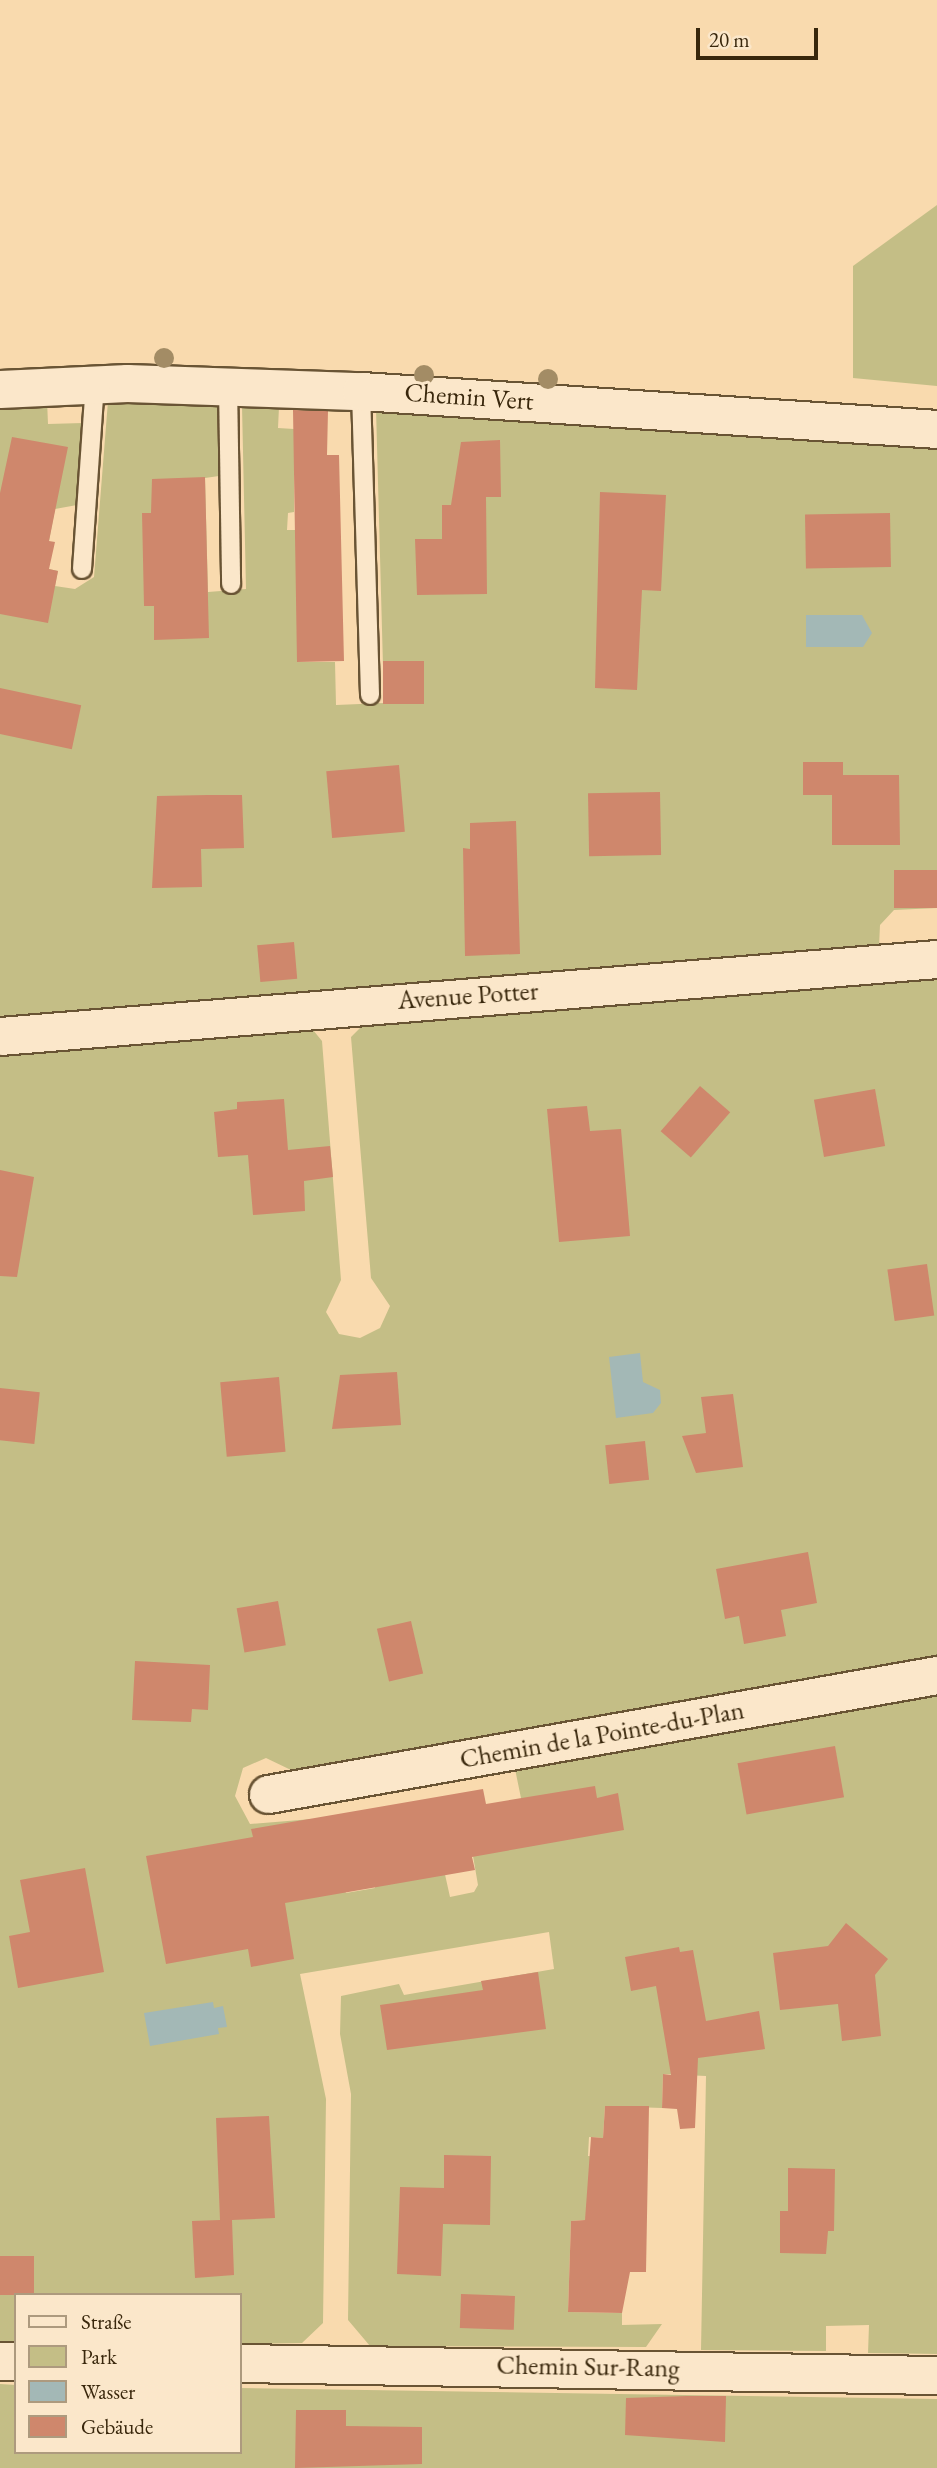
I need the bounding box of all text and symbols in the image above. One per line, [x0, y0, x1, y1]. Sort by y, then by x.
scale bar [699, 14, 822, 58]
text: 20 m [709, 26, 750, 53]
street label: Chemin Vert [403, 377, 535, 417]
street label: Avenue Potter [397, 976, 539, 1016]
street label: Chemin de la Pointe-du-Plan [458, 1695, 746, 1775]
legend [14, 2293, 242, 2454]
text: Straße [81, 2308, 132, 2335]
text: Park [81, 2343, 117, 2370]
street label: Chemin Sur-Rang [496, 2350, 680, 2384]
text: Wasser [81, 2378, 135, 2405]
text: Gebäude [81, 2413, 153, 2440]

